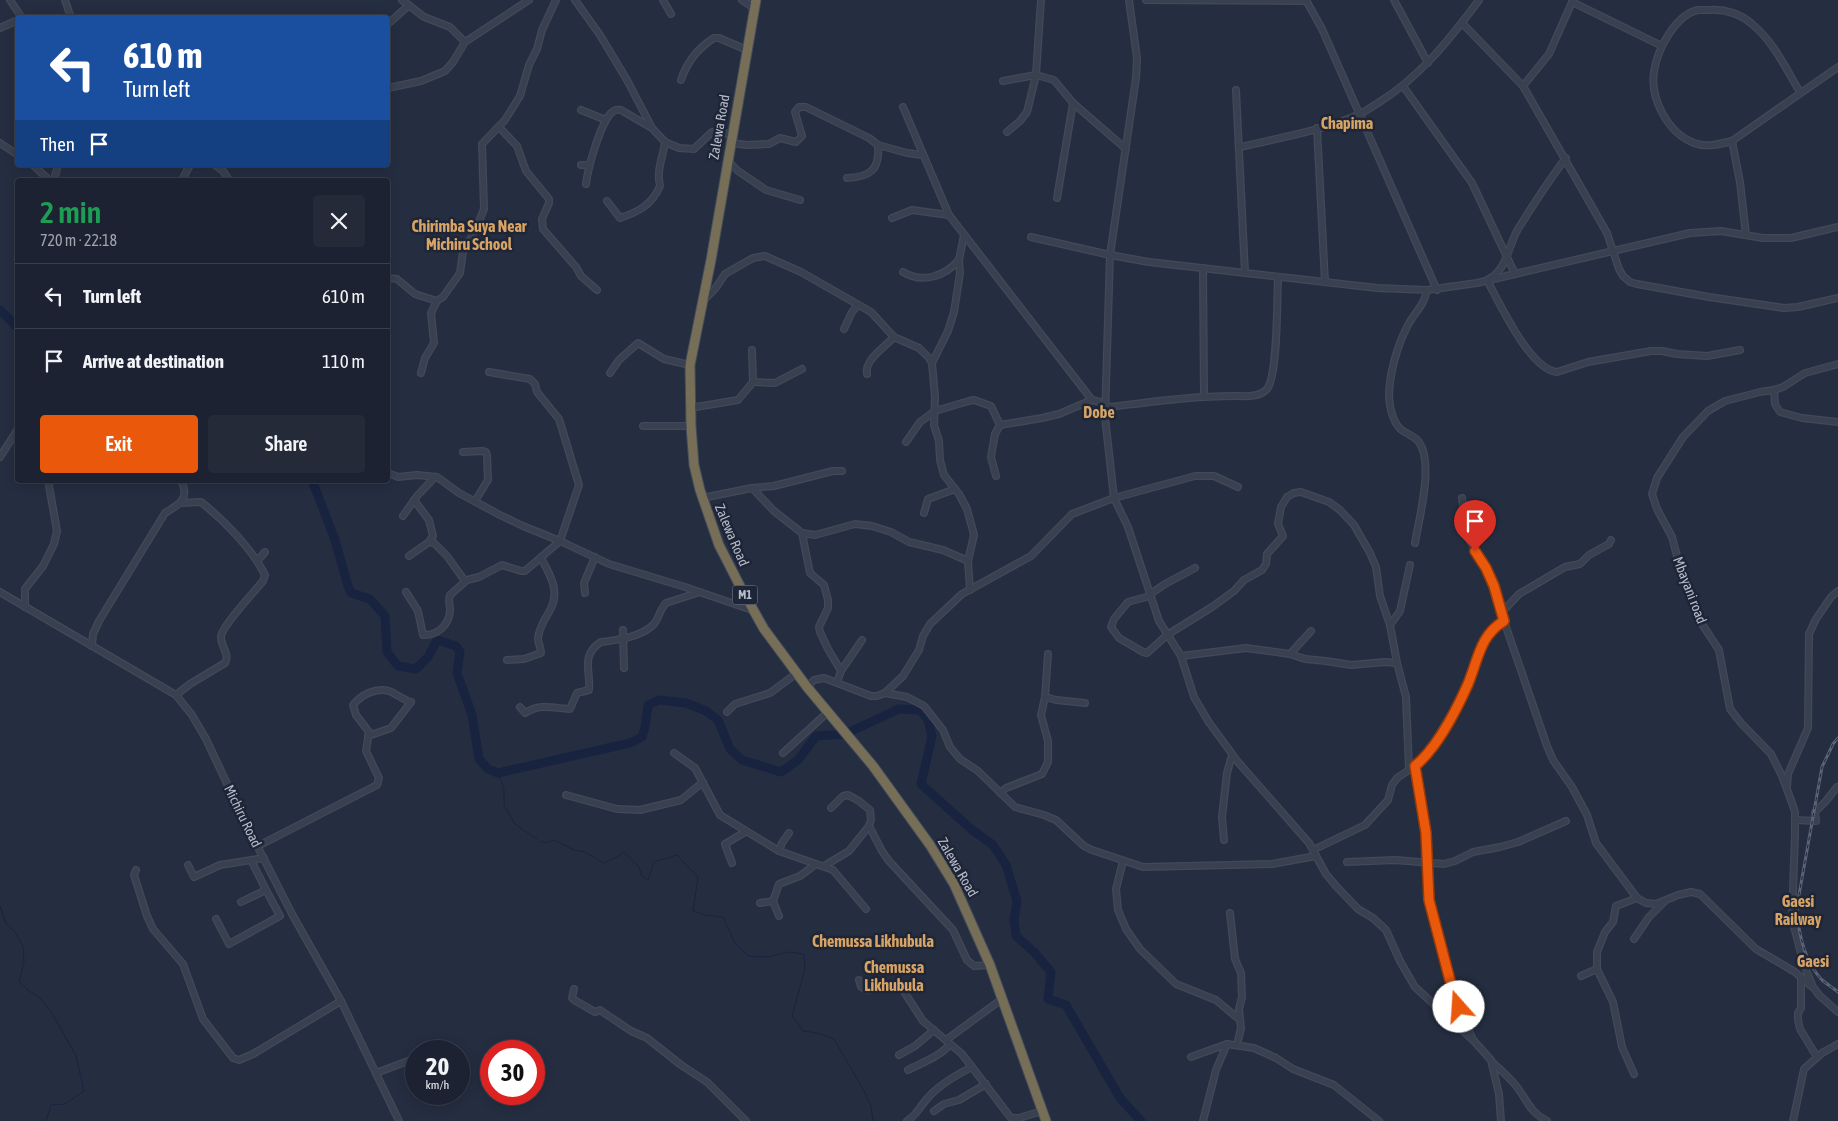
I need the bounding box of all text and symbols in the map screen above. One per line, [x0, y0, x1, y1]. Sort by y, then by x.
icon: left [40, 35, 105, 100]
text: 610 m [123, 35, 202, 75]
text: Turn left [123, 76, 190, 102]
street label: Zalewa Road [705, 93, 733, 161]
district label: Chapima [1321, 114, 1373, 132]
icon: arrive [85, 130, 113, 158]
text: Then [40, 133, 75, 155]
text: 2 min [40, 195, 101, 229]
button: close [313, 195, 365, 247]
district label: Chirimba Suya Near Michiru School [411, 217, 527, 253]
text: 720 m · 22:18 [40, 231, 117, 249]
icon: left [40, 282, 68, 310]
text: Turn left [83, 285, 141, 307]
text: 610 m [322, 285, 365, 307]
icon: arrive [40, 347, 68, 375]
text: Arrive at destination [83, 350, 224, 372]
text: 110 m [322, 350, 365, 372]
district label: Dobe [1083, 403, 1115, 421]
button: Exit [40, 415, 198, 473]
button: Share [208, 415, 365, 473]
pin [1454, 500, 1496, 551]
street label: Zalewa Road [712, 502, 752, 568]
icon: arrive [1461, 507, 1489, 535]
street label: Mbayani road [1670, 554, 1710, 626]
road number: M1 [732, 586, 758, 604]
street label: Michiru Road [221, 782, 265, 850]
street label: Zalewa Road [935, 834, 981, 900]
district label: Gaesi Railway [1775, 892, 1822, 928]
district label: Chemussa Likhubula [812, 932, 934, 950]
district label: Gaesi [1797, 952, 1830, 970]
district label: Chemussa Likhubula [864, 958, 924, 994]
position arrow [1432, 980, 1484, 1032]
speed limit sign: 30 [480, 1040, 545, 1105]
text: 20 [426, 1052, 449, 1080]
text: km/h [426, 1078, 449, 1092]

